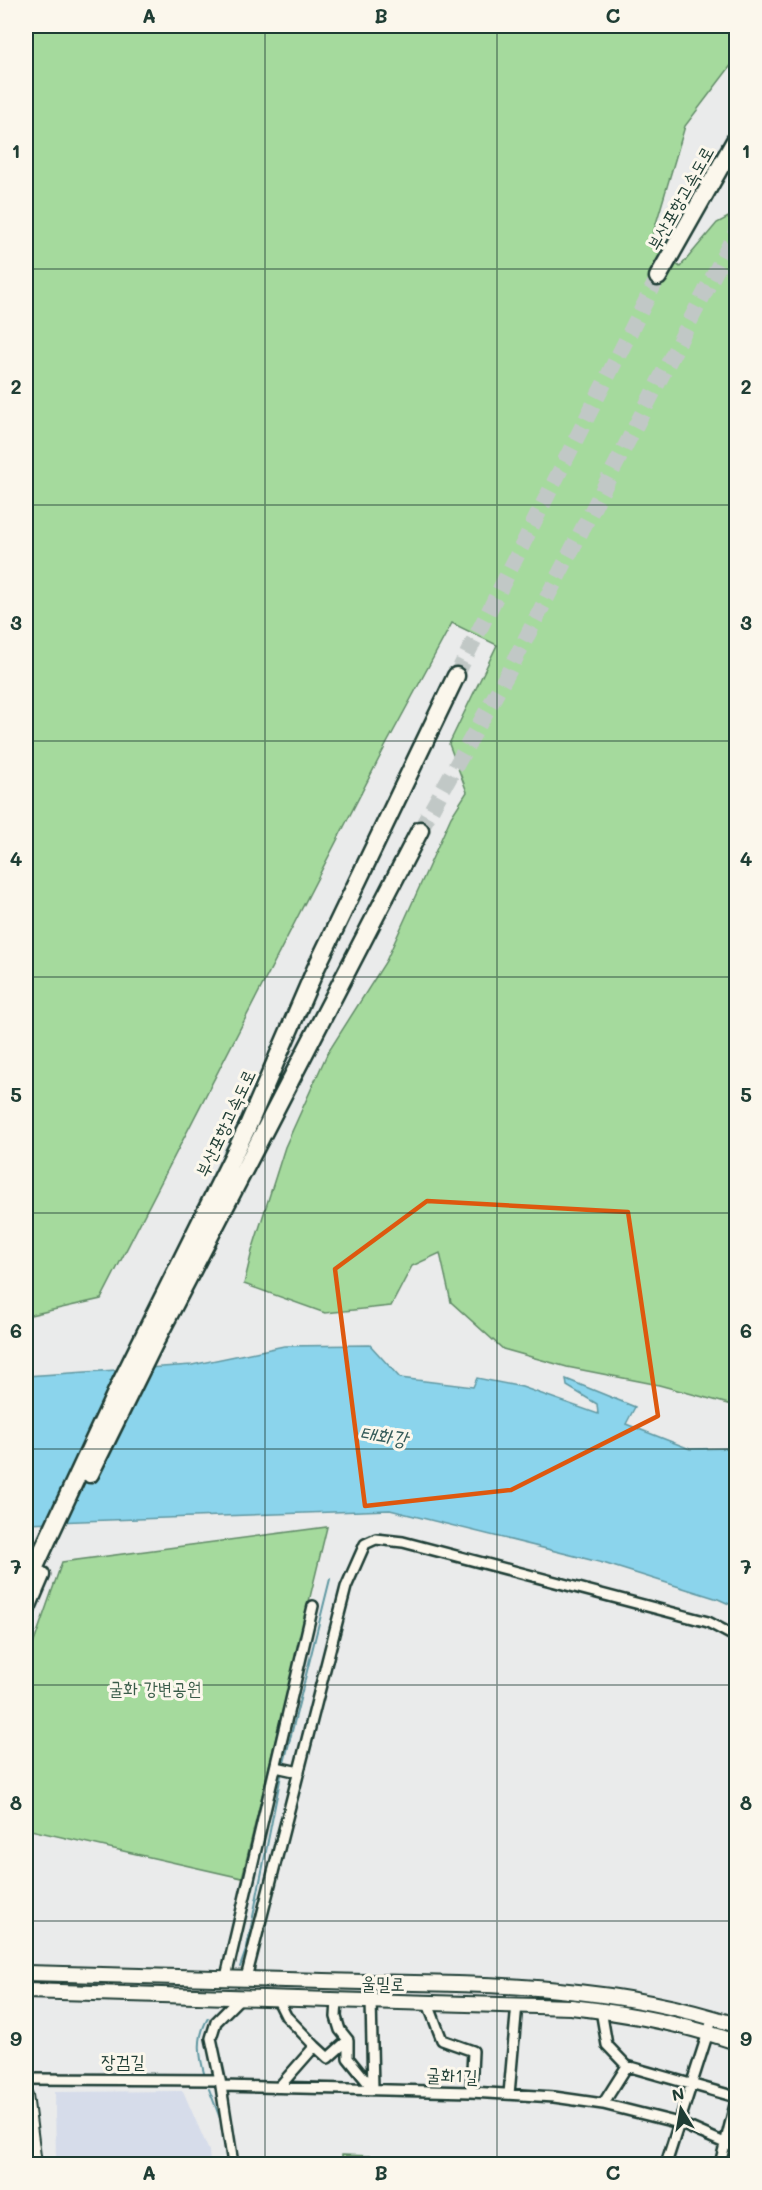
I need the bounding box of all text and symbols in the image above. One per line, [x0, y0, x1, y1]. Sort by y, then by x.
text: A [142, 2, 156, 28]
text: B [374, 2, 388, 28]
text: C [606, 2, 621, 28]
text: 1 [12, 137, 20, 163]
text: 1 [742, 137, 750, 163]
street label: 부산포항고속도로 [641, 142, 719, 254]
text: 2 [10, 373, 22, 399]
text: 2 [740, 373, 752, 399]
text: 3 [10, 609, 22, 635]
text: 3 [740, 609, 752, 635]
text: 4 [10, 845, 23, 871]
text: 4 [740, 845, 753, 871]
street label: 부산포항고속도로 [190, 1065, 260, 1181]
text: 5 [10, 1081, 22, 1107]
text: 5 [740, 1081, 752, 1107]
text: 6 [10, 1317, 22, 1343]
text: 6 [740, 1317, 752, 1343]
water label: 태화강 [358, 1419, 413, 1452]
text: 7 [10, 1553, 22, 1579]
text: 7 [740, 1553, 752, 1579]
park label: 굴화 강변공원 [109, 1676, 201, 1700]
text: 8 [10, 1789, 22, 1815]
text: 8 [740, 1789, 752, 1815]
street label: 울밀로 [361, 1971, 405, 1995]
text: 9 [10, 2025, 22, 2051]
text: 9 [740, 2025, 752, 2051]
street label: 장검길 [101, 2049, 145, 2073]
street label: 굴화1길 [426, 2062, 479, 2088]
north arrow [651, 2079, 711, 2139]
text: N [670, 2082, 686, 2105]
text: A [142, 2159, 156, 2185]
text: B [374, 2159, 388, 2185]
text: C [606, 2159, 621, 2185]

